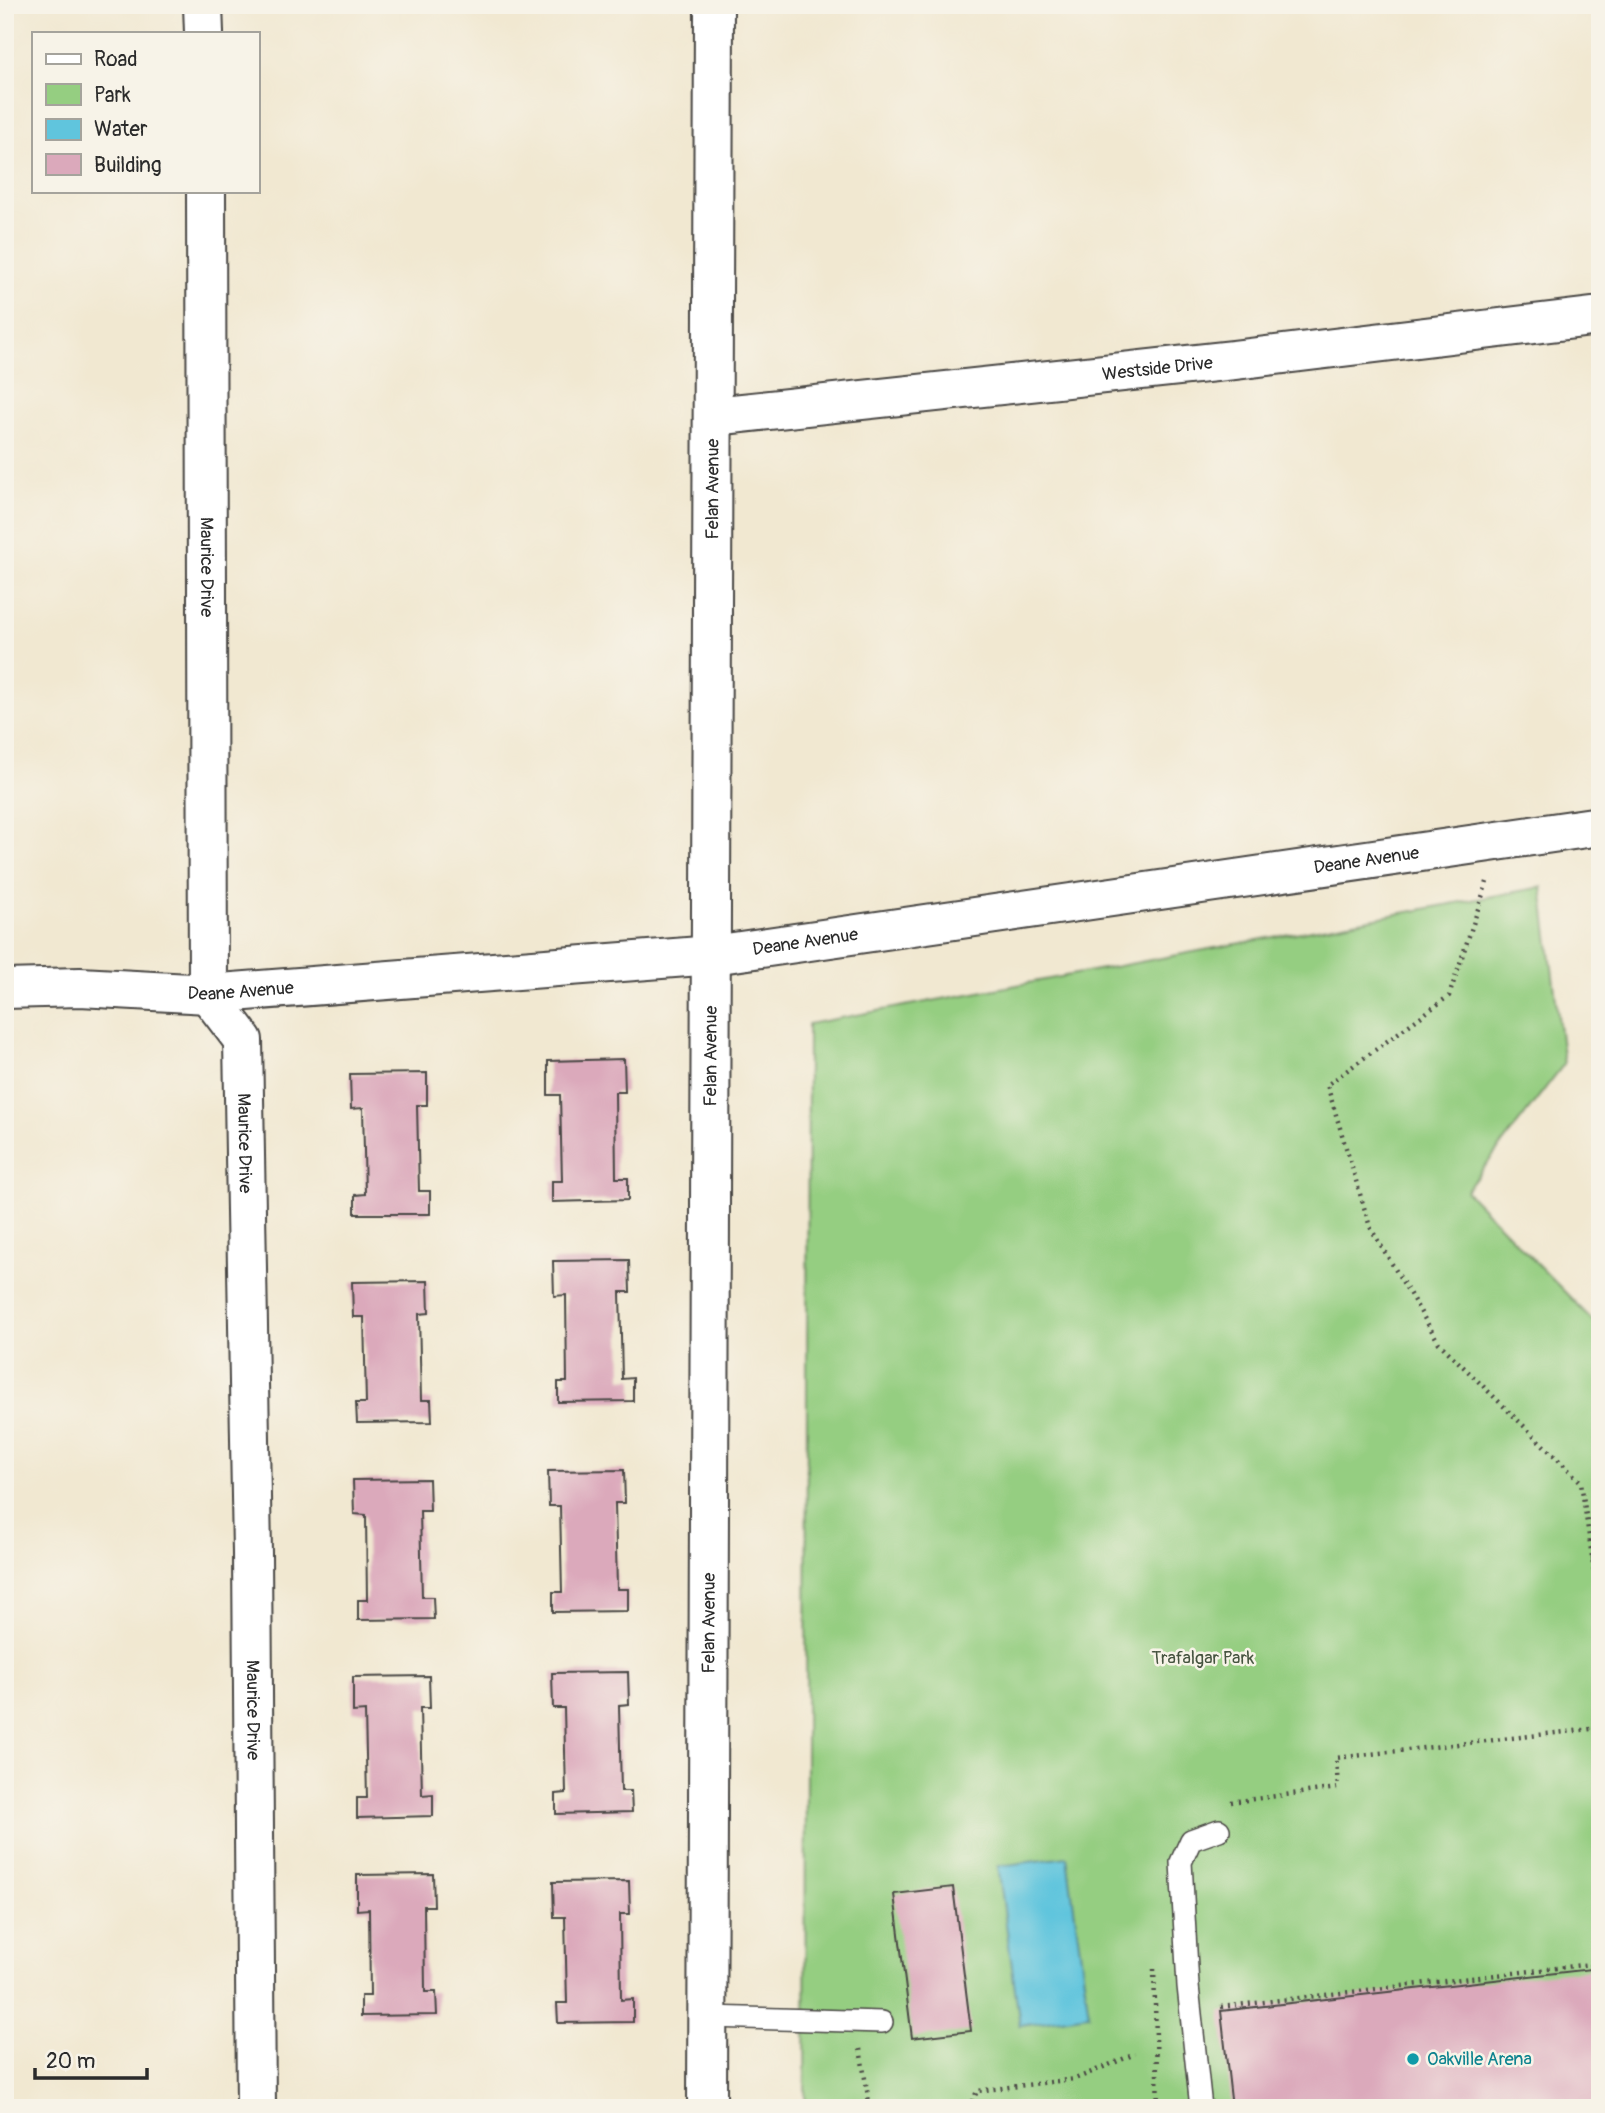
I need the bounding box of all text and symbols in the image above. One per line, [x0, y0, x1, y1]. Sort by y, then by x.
legend [32, 32, 259, 192]
text: Road [94, 46, 138, 73]
text: Park [94, 82, 131, 109]
text: Water [94, 116, 148, 143]
text: Building [94, 152, 161, 179]
street label: Westside Drive [1101, 351, 1214, 386]
street label: Felan Avenue [701, 438, 725, 539]
street label: Maurice Drive [195, 517, 218, 617]
street label: Deane Avenue [1312, 841, 1421, 880]
street label: Deane Avenue [751, 923, 860, 961]
street label: Deane Avenue [187, 976, 295, 1006]
street label: Felan Avenue [699, 1005, 723, 1106]
street label: Maurice Drive [232, 1093, 257, 1194]
street label: Felan Avenue [697, 1572, 721, 1673]
park label: Trafalgar Park [1152, 1647, 1255, 1670]
street label: Maurice Drive [241, 1660, 264, 1760]
scale bar [35, 2036, 147, 2080]
text: 20 m [46, 2048, 95, 2075]
place label: Oakville Arena [1427, 2048, 1532, 2071]
marker: Oakville Arena [1405, 2051, 1421, 2067]

